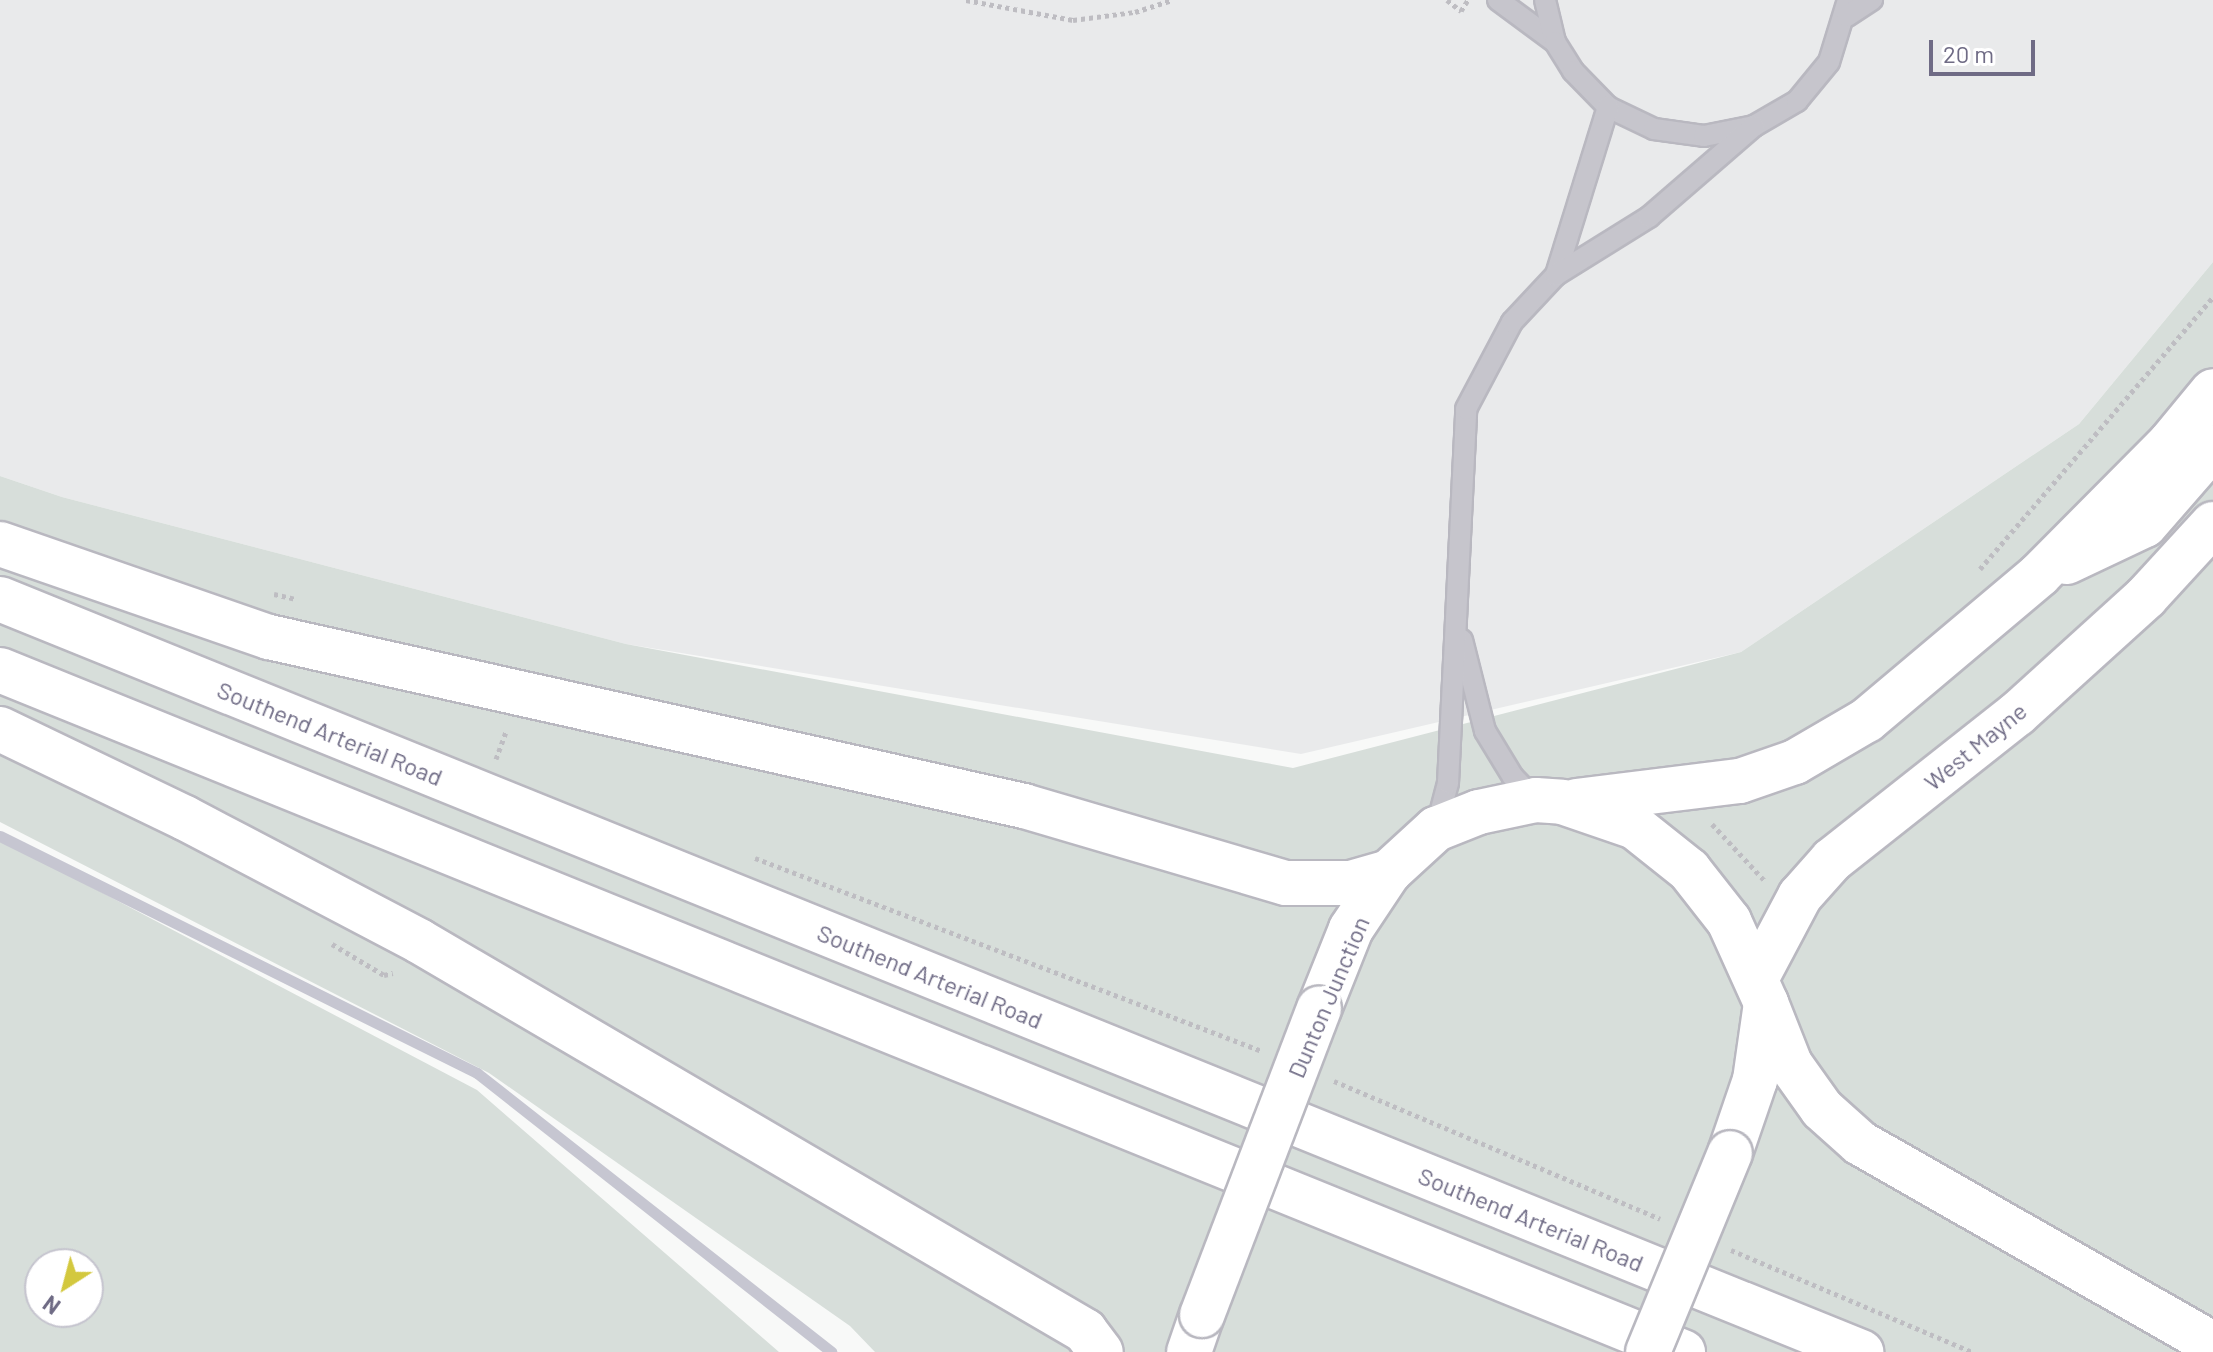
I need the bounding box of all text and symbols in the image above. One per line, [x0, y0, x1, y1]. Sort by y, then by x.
scale bar [1933, 24, 2039, 74]
text: 20 m [1943, 39, 1994, 68]
street label: Southend Arterial Road [213, 675, 447, 791]
street label: West Mayne [1918, 696, 2032, 796]
street label: Dunton Junction [1281, 912, 1375, 1082]
street label: Southend Arterial Road [813, 918, 1047, 1034]
street label: Southend Arterial Road [1414, 1161, 1648, 1277]
north arrow [24, 1248, 104, 1328]
text: N [38, 1291, 65, 1321]

